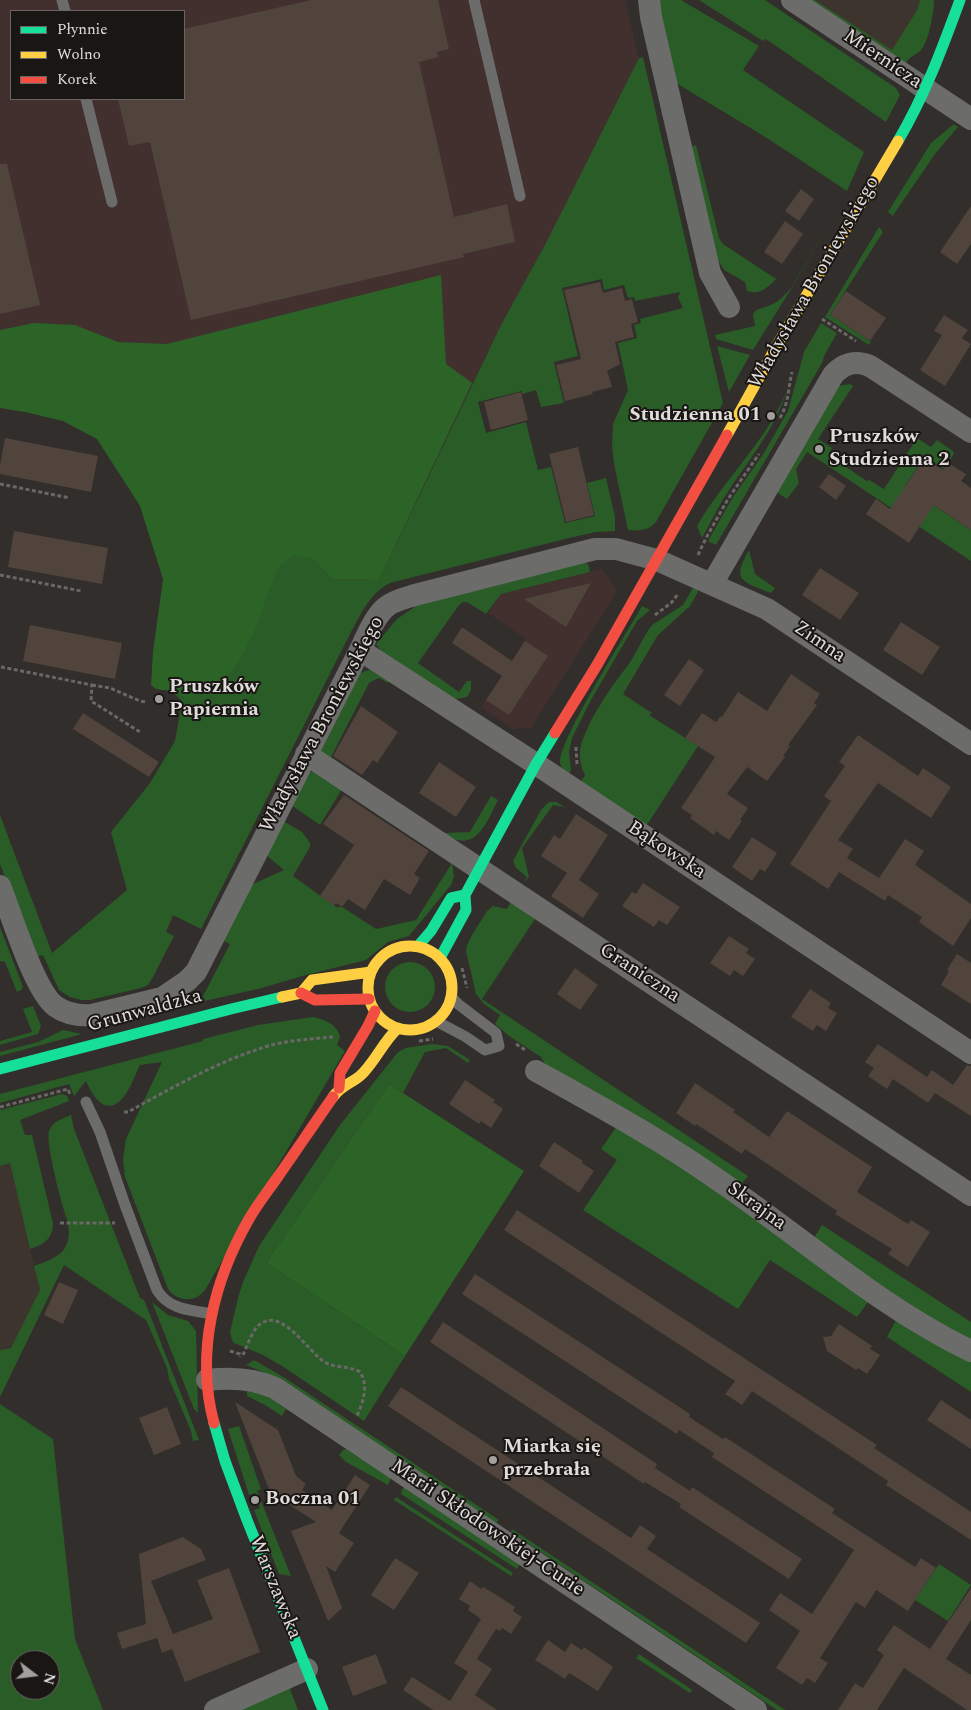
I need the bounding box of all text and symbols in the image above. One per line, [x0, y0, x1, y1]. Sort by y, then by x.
legend [10, 10, 185, 100]
text: Płynnie [57, 18, 108, 41]
street label: Miernicza [838, 25, 926, 95]
text: Wolno [57, 43, 101, 66]
text: Korek [57, 68, 97, 91]
street label: Władysława Broniewskiego [744, 172, 886, 394]
place label: Studzienna 01 [629, 404, 761, 428]
marker: Studzienna 01 [765, 410, 777, 422]
place label: Pruszków Studzienna 2 [829, 426, 950, 473]
marker: Pruszków Studzienna 2 [813, 443, 825, 455]
street label: Władysława Broniewskiego [256, 613, 390, 837]
street label: Zimna [788, 617, 850, 669]
place label: Pruszków Papiernia [169, 676, 259, 723]
marker: Pruszków Papiernia [153, 693, 165, 705]
street label: Bąkowska [622, 817, 710, 885]
street label: Graniczna [594, 939, 684, 1009]
street label: Grunwaldzka [85, 985, 205, 1039]
street label: Skrajna [722, 1178, 790, 1236]
place label: Miarka się przebrała [503, 1436, 601, 1483]
marker: Miarka się przebrała [487, 1454, 499, 1466]
street label: Marii Skłodowskiej-Curie [386, 1455, 588, 1603]
place label: Boczna 01 [265, 1488, 360, 1512]
marker: Boczna 01 [249, 1494, 261, 1506]
street label: Warszawska [242, 1533, 306, 1643]
north arrow [10, 1650, 60, 1700]
text: N [37, 1671, 61, 1687]

